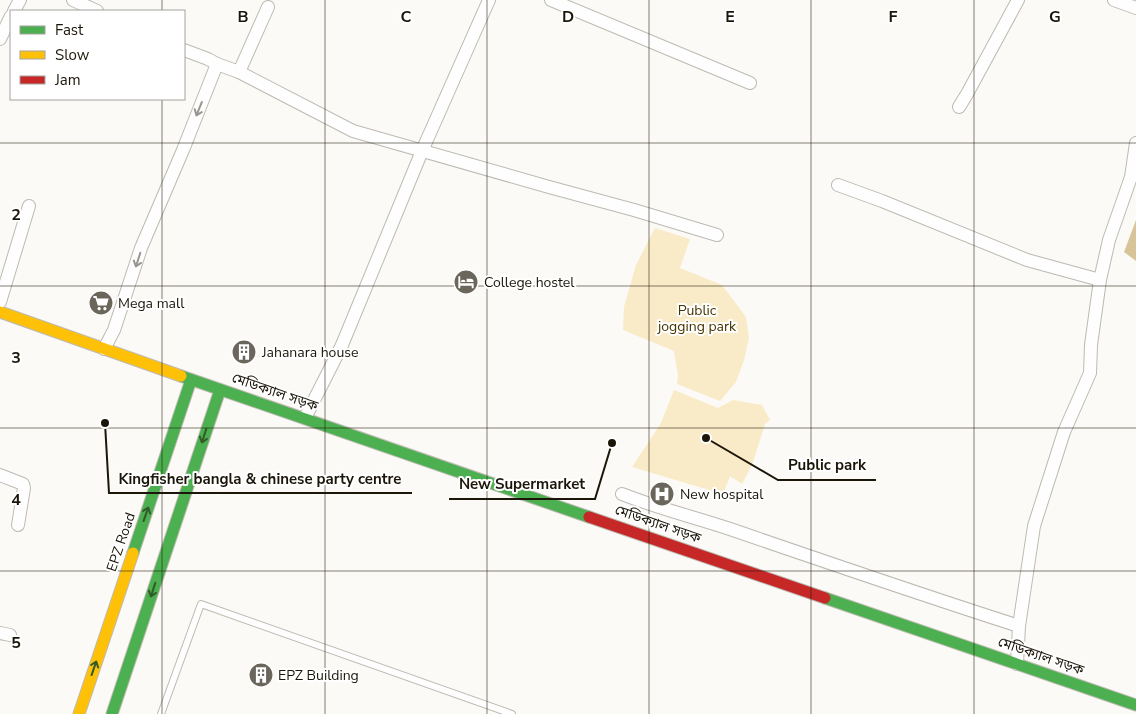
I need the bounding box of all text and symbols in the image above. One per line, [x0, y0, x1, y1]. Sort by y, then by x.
text: B [237, 6, 249, 28]
text: C [401, 6, 412, 28]
text: D [562, 6, 574, 28]
text: E [725, 6, 735, 28]
text: F [889, 6, 898, 28]
text: G [1049, 6, 1061, 28]
legend [10, 10, 185, 100]
text: Fast [55, 20, 84, 40]
text: Slow [55, 45, 90, 65]
text: Jam [54, 70, 81, 90]
one-way arrow [194, 101, 203, 116]
text: 2 [11, 204, 21, 226]
one-way arrow [132, 251, 142, 267]
hotel icon: College hostel [453, 269, 479, 295]
place label: College hostel [484, 273, 575, 292]
supermarket icon: Mega mall [88, 290, 114, 316]
place label: Mega mall [118, 294, 185, 313]
park label: Public jogging park [657, 301, 737, 336]
building icon: Jahanara house [231, 339, 257, 365]
place label: Jahanara house [261, 343, 358, 362]
text: 3 [11, 347, 21, 369]
street label: মেডিক্যাল সড়ক [229, 368, 321, 416]
one-way arrow [199, 428, 209, 444]
callout: Public park [778, 450, 876, 480]
text: Public park [788, 455, 867, 475]
callout: Kingfisher bangla & chinese party centre [109, 463, 412, 493]
text: Kingfisher bangla & chinese party centre [119, 469, 401, 489]
callout: New Supermarket [449, 469, 595, 499]
text: New Supermarket [459, 474, 585, 494]
hospital icon: New hospital [649, 481, 675, 507]
place label: New hospital [680, 485, 764, 504]
text: 4 [11, 489, 21, 511]
street label: মেডিক্যাল সড়ক [612, 500, 704, 548]
one-way arrow [142, 506, 151, 522]
street label: EPZ Road [102, 510, 140, 574]
one-way arrow [148, 582, 158, 598]
text: 5 [11, 632, 21, 654]
street label: মেডিক্যাল সড়ক [995, 632, 1087, 680]
one-way arrow [90, 660, 100, 676]
building icon: EPZ Building [248, 662, 274, 688]
place label: EPZ Building [278, 666, 359, 685]

